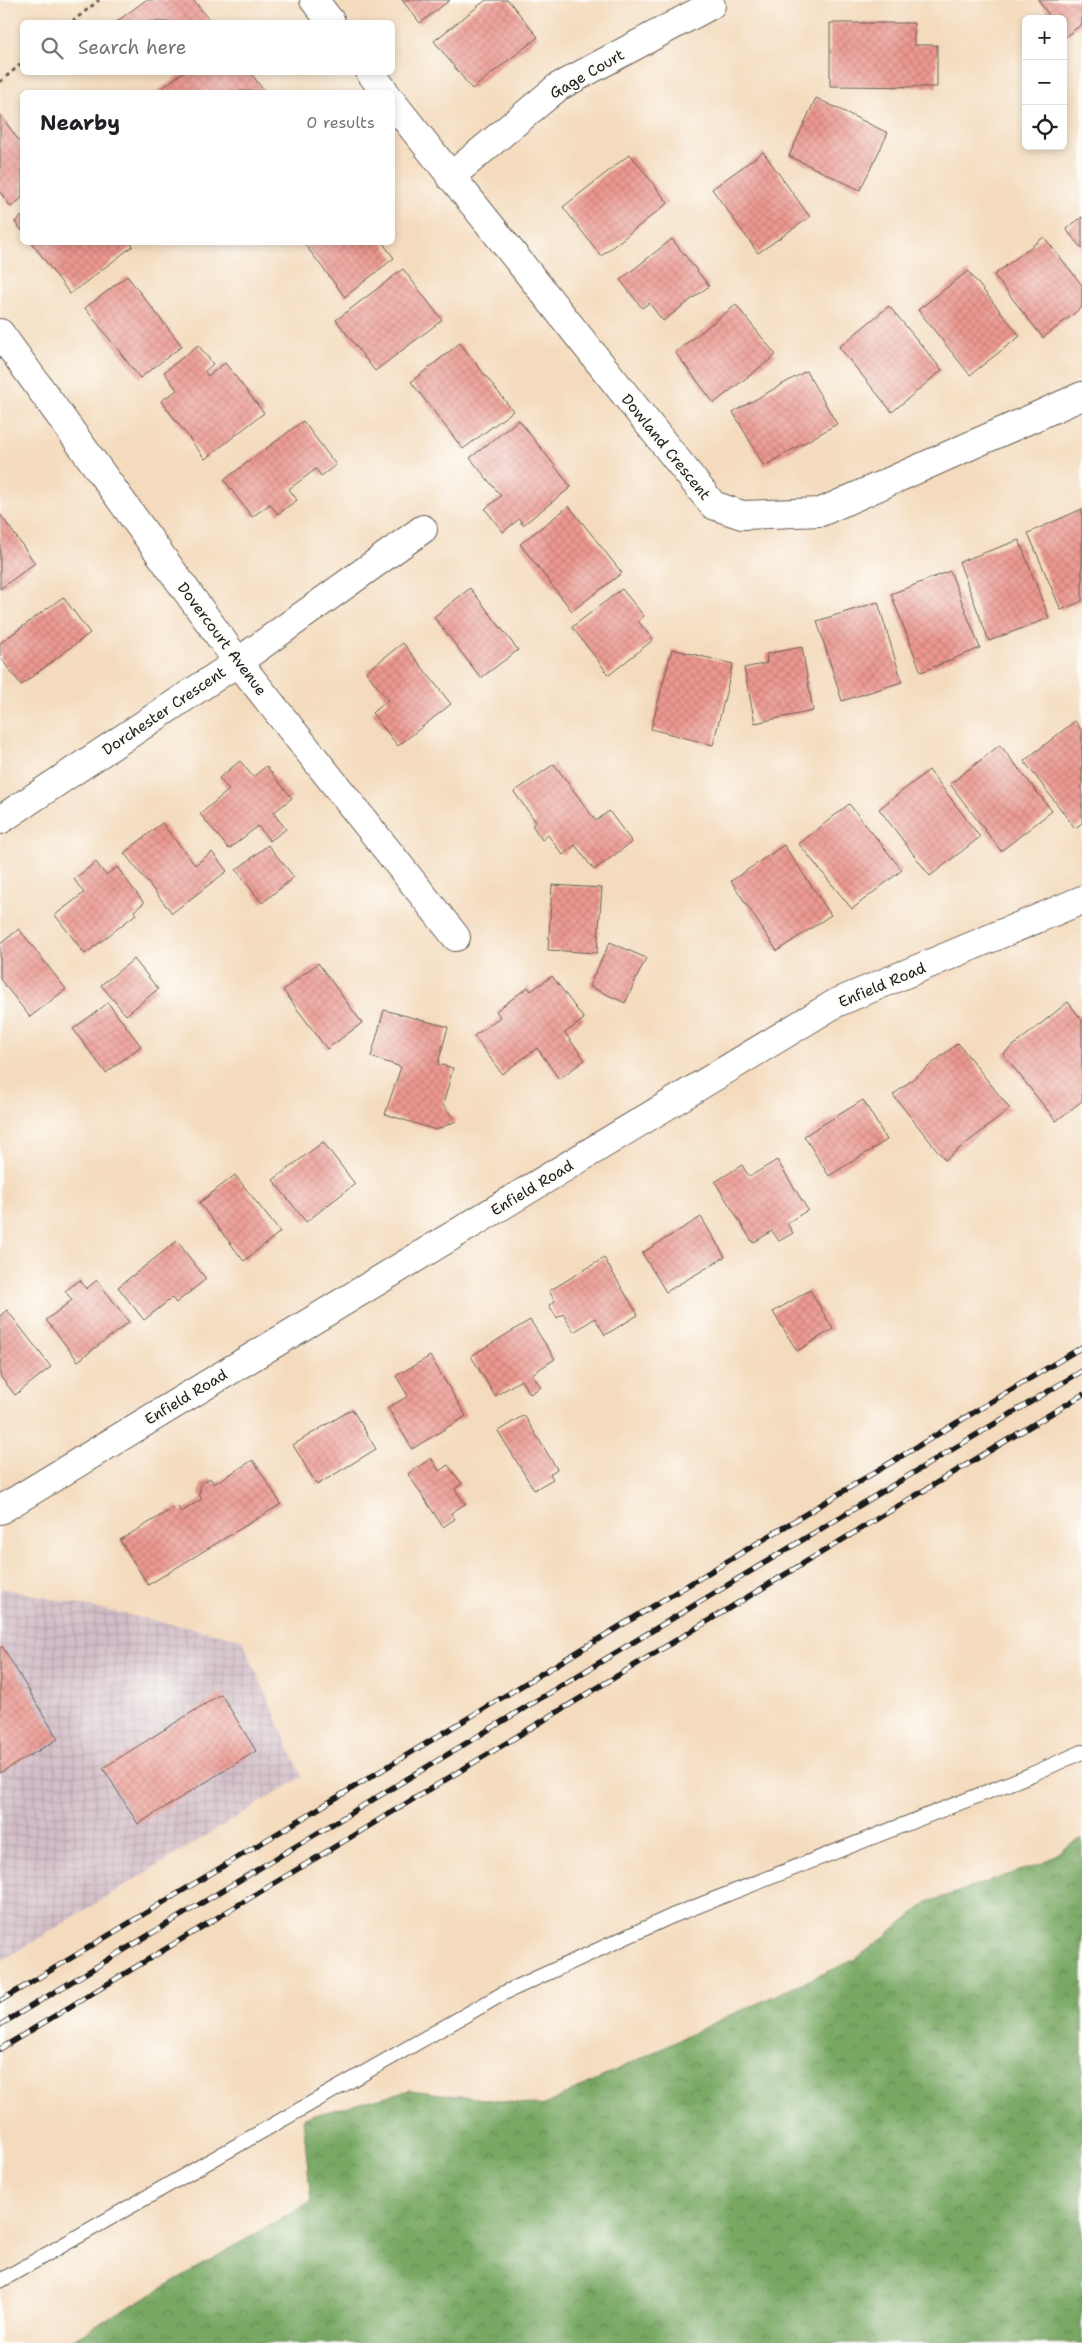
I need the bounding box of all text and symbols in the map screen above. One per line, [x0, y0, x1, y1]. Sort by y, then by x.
map controls [1022, 15, 1067, 150]
button: + [1022, 15, 1067, 60]
search box [20, 20, 395, 75]
icon: search [38, 34, 66, 62]
text: Search here [78, 35, 187, 60]
street label: Gage Court [546, 45, 628, 103]
button: − [1022, 60, 1067, 105]
button: locate [1022, 105, 1067, 150]
text: Nearby [40, 109, 120, 137]
text: 0 results [306, 112, 375, 133]
street label: Dowland Crescent [617, 390, 715, 504]
street label: Dovercourt Avenue [173, 578, 271, 700]
street label: Dorchester Crescent [98, 662, 230, 760]
street label: Enfield Road [835, 957, 929, 1012]
street label: Enfield Road [487, 1155, 577, 1221]
street label: Enfield Road [141, 1364, 231, 1430]

